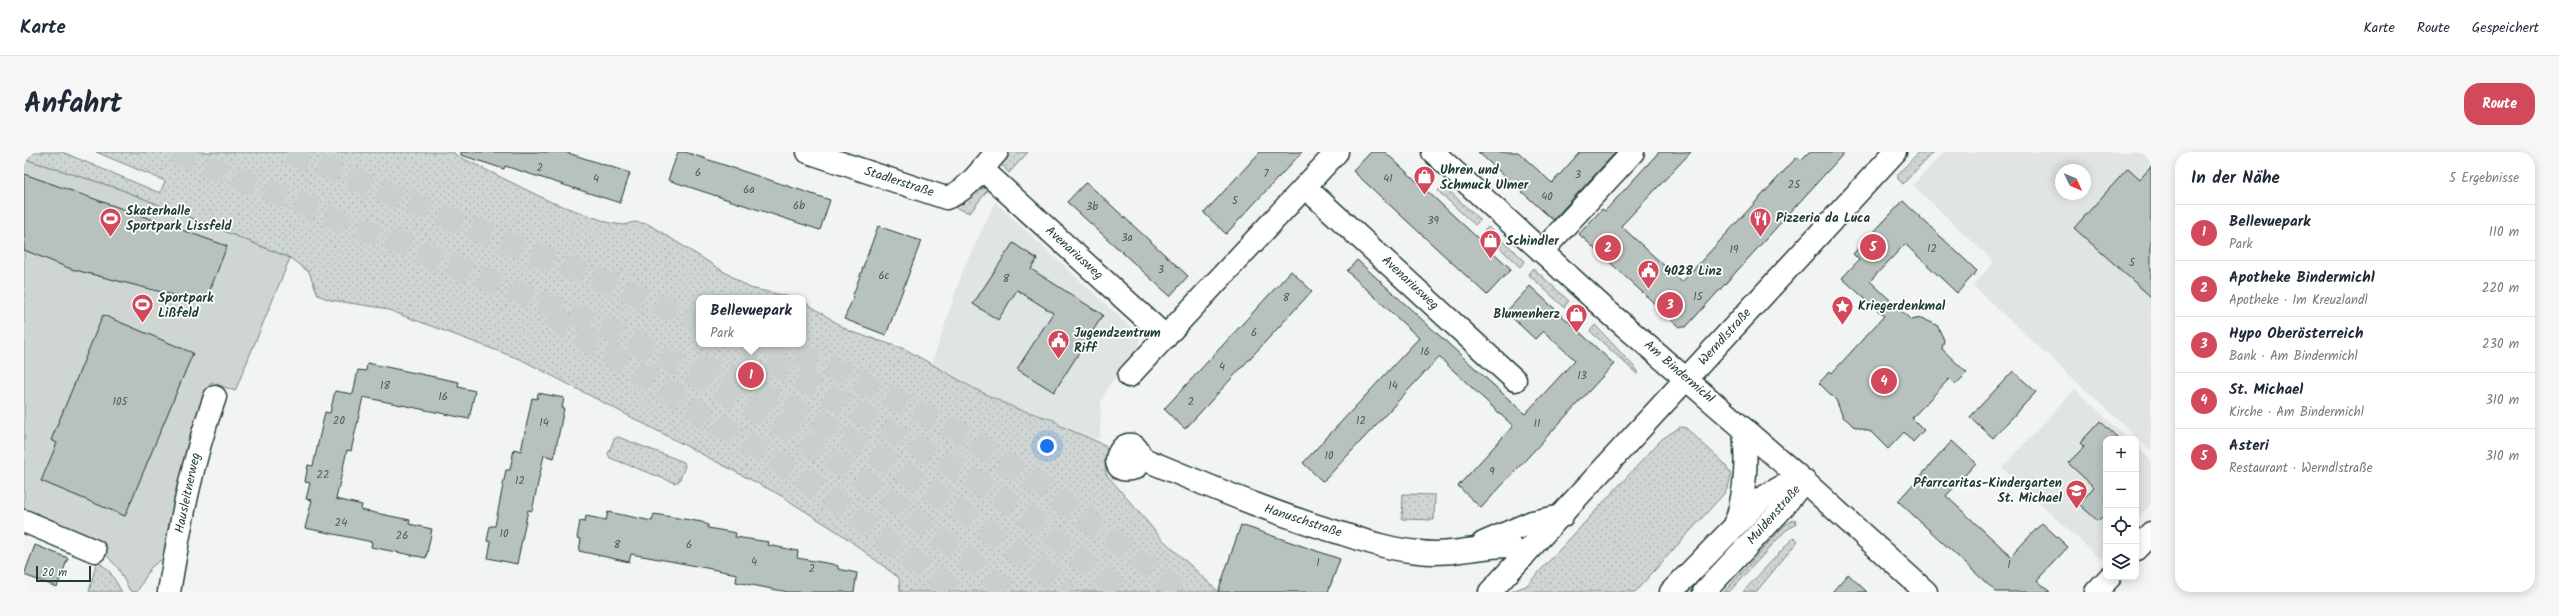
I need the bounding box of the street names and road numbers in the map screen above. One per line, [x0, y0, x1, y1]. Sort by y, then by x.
street label: Stadlerstraße [861, 161, 937, 203]
street label: Avenariusweg [1040, 221, 1108, 285]
street label: Avenariusweg [1376, 251, 1444, 315]
street label: Werndlstraße [1693, 303, 1757, 371]
street label: Am Bindermichl [1639, 335, 1719, 409]
street label: Hausleitnerweg [169, 451, 207, 535]
street label: Muldenstraße [1742, 480, 1806, 550]
street label: Hanuschstraße [1261, 499, 1345, 543]

